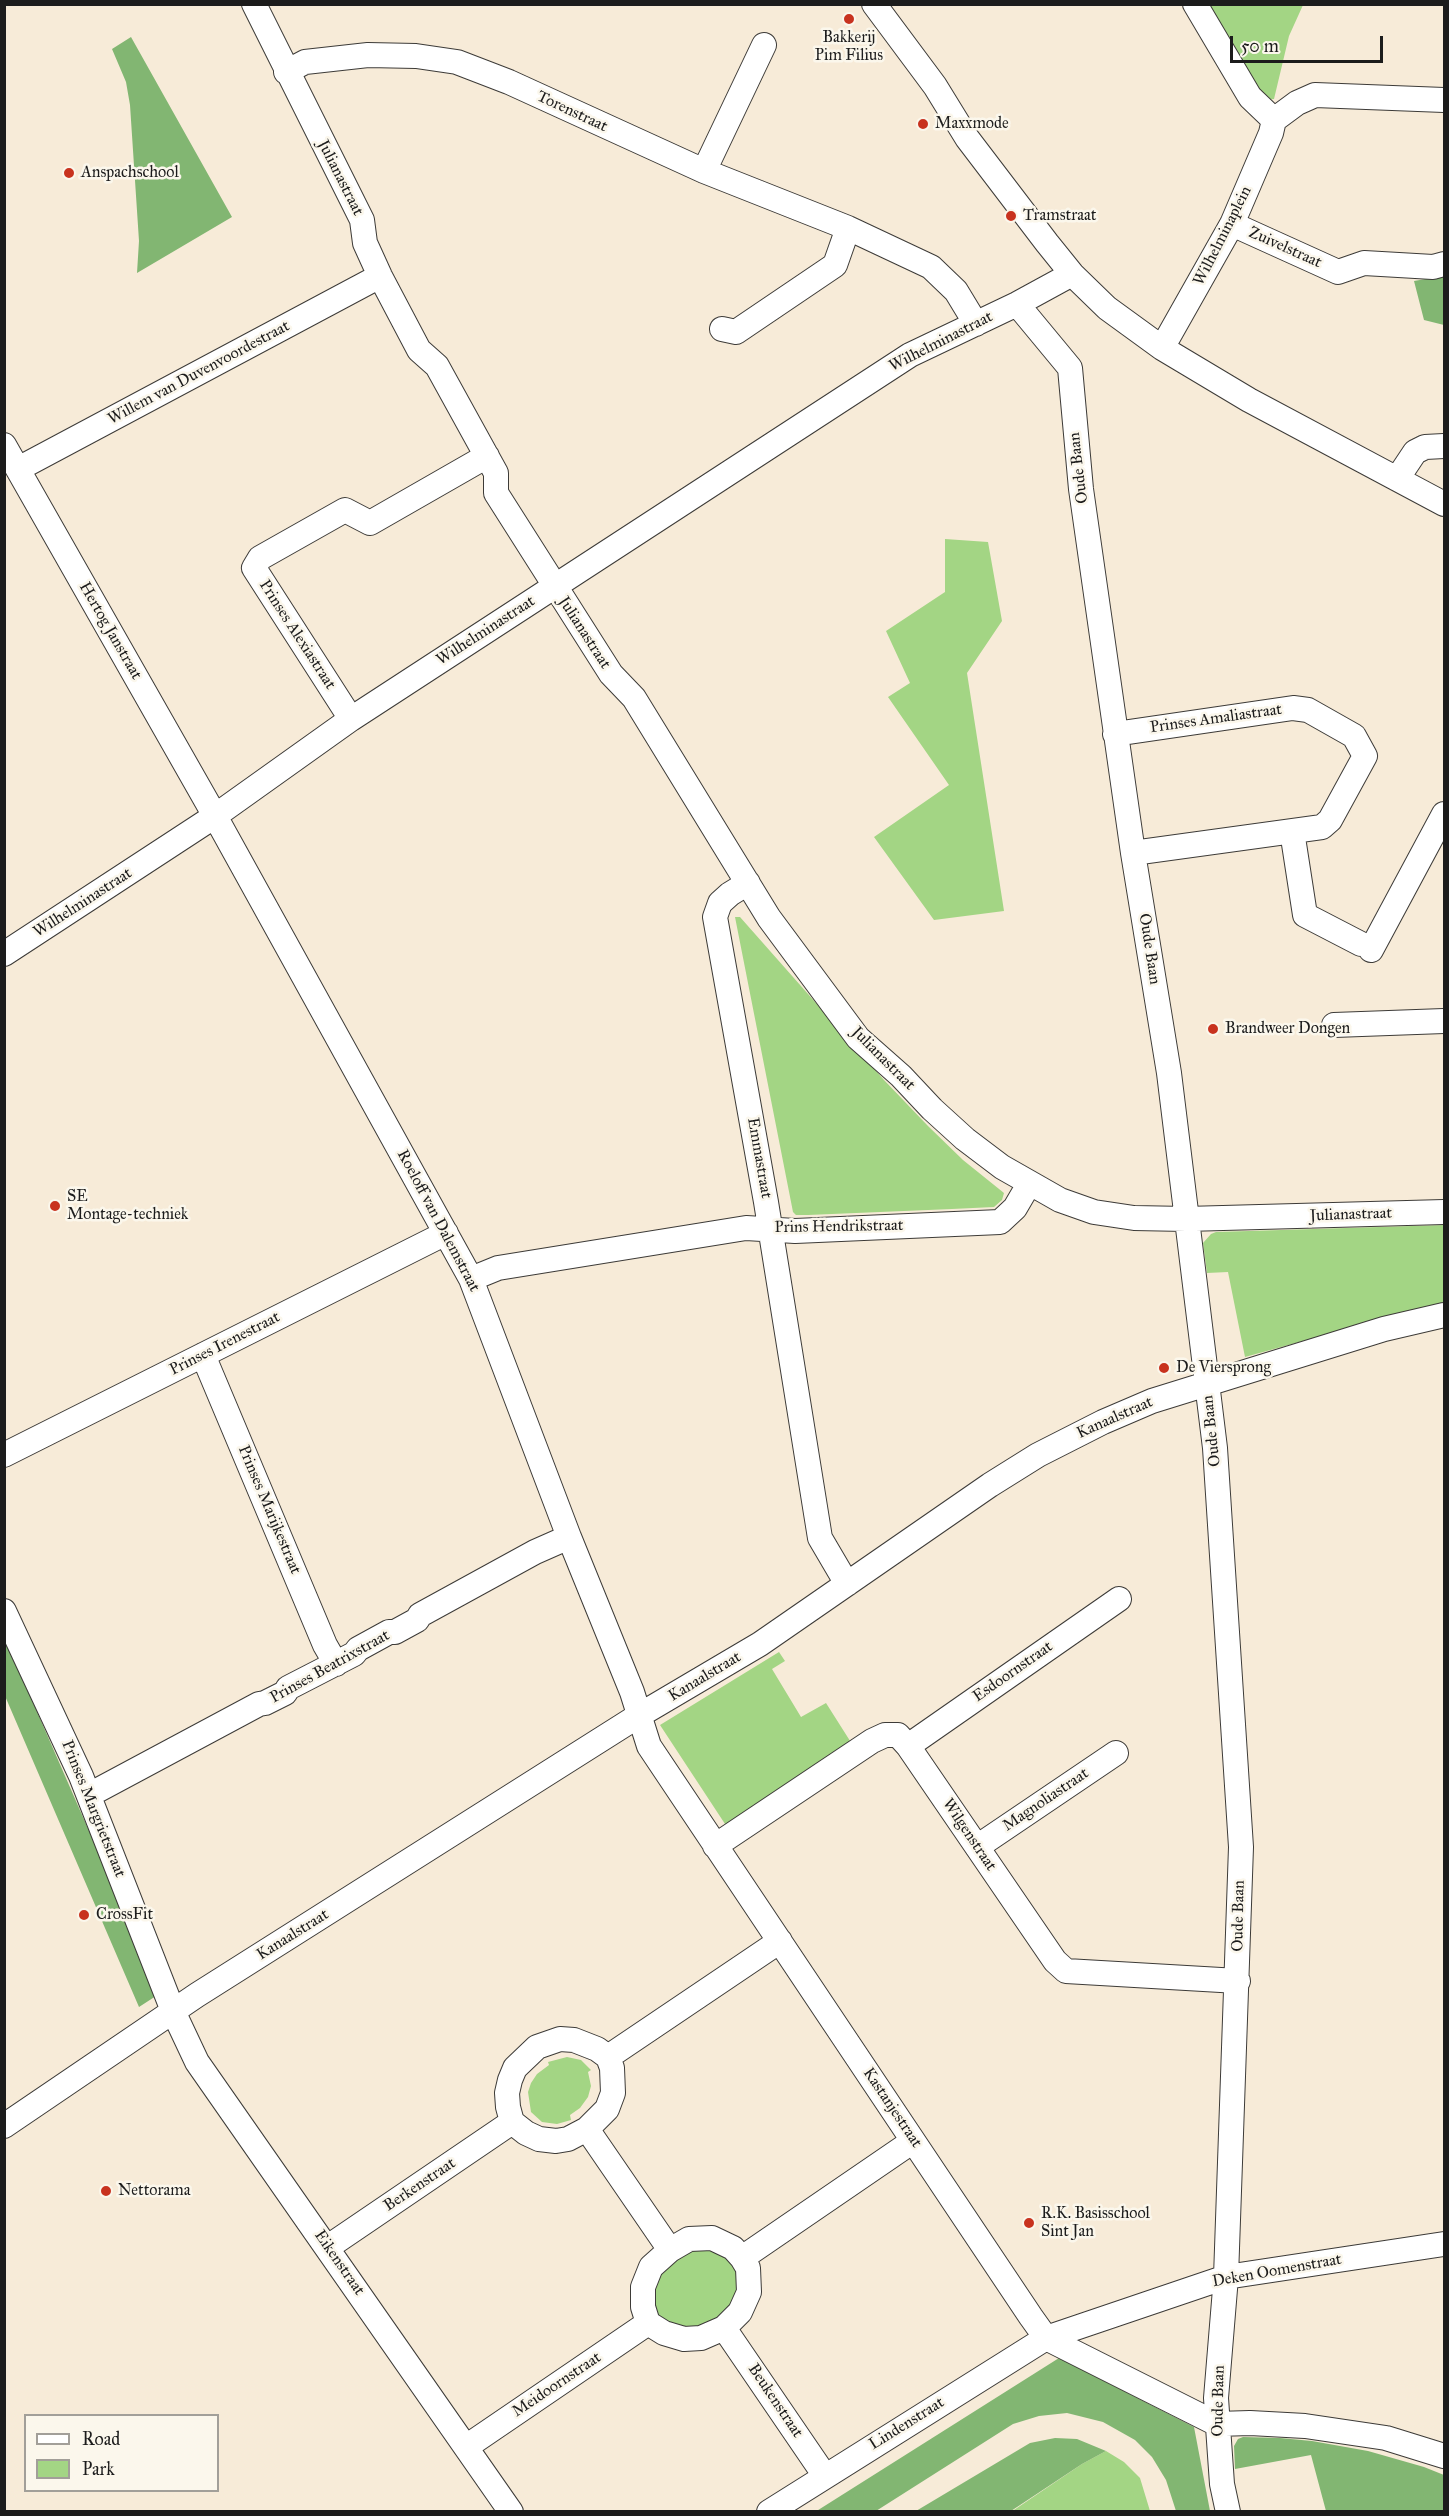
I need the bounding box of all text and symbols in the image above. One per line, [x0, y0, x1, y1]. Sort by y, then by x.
marker: Bakkerij Pim Filius [842, 12, 856, 26]
scale bar [1233, 24, 1386, 62]
place label: Bakkerij Pim Filius [815, 28, 883, 66]
text: 50 m [1241, 35, 1279, 57]
street label: Torenstraat [534, 87, 610, 137]
place label: Maxxmode [935, 114, 1009, 134]
marker: Maxxmode [916, 117, 930, 131]
street label: Julianastraat [313, 137, 367, 219]
place label: Anspachschool [81, 163, 179, 183]
marker: Anspachschool [62, 166, 76, 180]
street label: Wilhelminaplein [1190, 183, 1256, 289]
place label: Tramstraat [1023, 206, 1096, 226]
marker: Tramstraat [1004, 209, 1018, 223]
street label: Zuivelstraat [1246, 223, 1324, 273]
street label: Wilhelminastraat [886, 308, 996, 376]
street label: Willem van Duvenvoordestraat [105, 317, 293, 429]
street label: Oude Baan [1065, 431, 1093, 505]
street label: Prinses Alexiastraat [254, 577, 340, 693]
street label: Hertog Janstraat [74, 579, 146, 683]
street label: Wilhelminastraat [433, 592, 539, 670]
street label: Julianastraat [554, 593, 614, 673]
street label: Prinses Amaliastraat [1149, 700, 1283, 738]
street label: Wilhelminastraat [30, 864, 136, 942]
street label: Oude Baan [1134, 912, 1164, 986]
place label: Brandweer Dongen [1225, 1019, 1350, 1039]
marker: Brandweer Dongen [1206, 1022, 1220, 1036]
street label: Julianastraat [847, 1023, 919, 1095]
street label: Emmastraat [742, 1116, 776, 1200]
street label: Roeloff van Dalemstraat [392, 1147, 484, 1295]
place label: SE Montage-techniek [67, 1187, 188, 1225]
marker: SE Montage-techniek [48, 1199, 62, 1213]
street label: Julianastraat [1310, 1204, 1392, 1226]
street label: Prins Hendrikstraat [774, 1216, 904, 1238]
street label: Prinses Irenestraat [167, 1308, 283, 1380]
place label: De Viersprong [1176, 1358, 1271, 1378]
marker: De Viersprong [1157, 1361, 1171, 1375]
street label: Kanaalstraat [1074, 1393, 1156, 1443]
street label: Oude Baan [1199, 1394, 1225, 1468]
street label: Prinses Marijkestraat [233, 1443, 305, 1577]
street label: Prinses Beatrixstraat [267, 1626, 393, 1708]
street label: Esdoornstraat [969, 1637, 1057, 1707]
street label: Kanaalstraat [665, 1648, 745, 1706]
street label: Prinses Margrietstraat [57, 1738, 129, 1880]
street label: Magnoliastraat [999, 1764, 1093, 1836]
street label: Wilgenstraat [938, 1795, 1000, 1875]
street label: Oude Baan [1229, 1880, 1249, 1952]
place label: CrossFit [96, 1905, 153, 1925]
street label: Kanaalstraat [253, 1905, 333, 1965]
marker: CrossFit [77, 1908, 91, 1922]
street label: Kastanjestraat [858, 2064, 926, 2152]
street label: Berkenstraat [380, 2154, 460, 2216]
place label: Nettorama [118, 2181, 190, 2201]
marker: Nettorama [99, 2184, 113, 2198]
place label: R.K. Basisschool Sint Jan [1041, 2204, 1150, 2242]
marker: R.K. Basisschool Sint Jan [1022, 2216, 1036, 2230]
street label: Eikenstraat [310, 2227, 368, 2299]
street label: Deken Oomenstraat [1211, 2250, 1343, 2292]
street label: Meidoornstraat [509, 2348, 605, 2422]
street label: Beukenstraat [743, 2360, 807, 2442]
street label: Oude Baan [1209, 2365, 1229, 2437]
street label: Lindenstraat [866, 2393, 948, 2455]
legend [24, 2414, 219, 2492]
text: Road [82, 2428, 120, 2450]
text: Park [82, 2458, 115, 2480]

